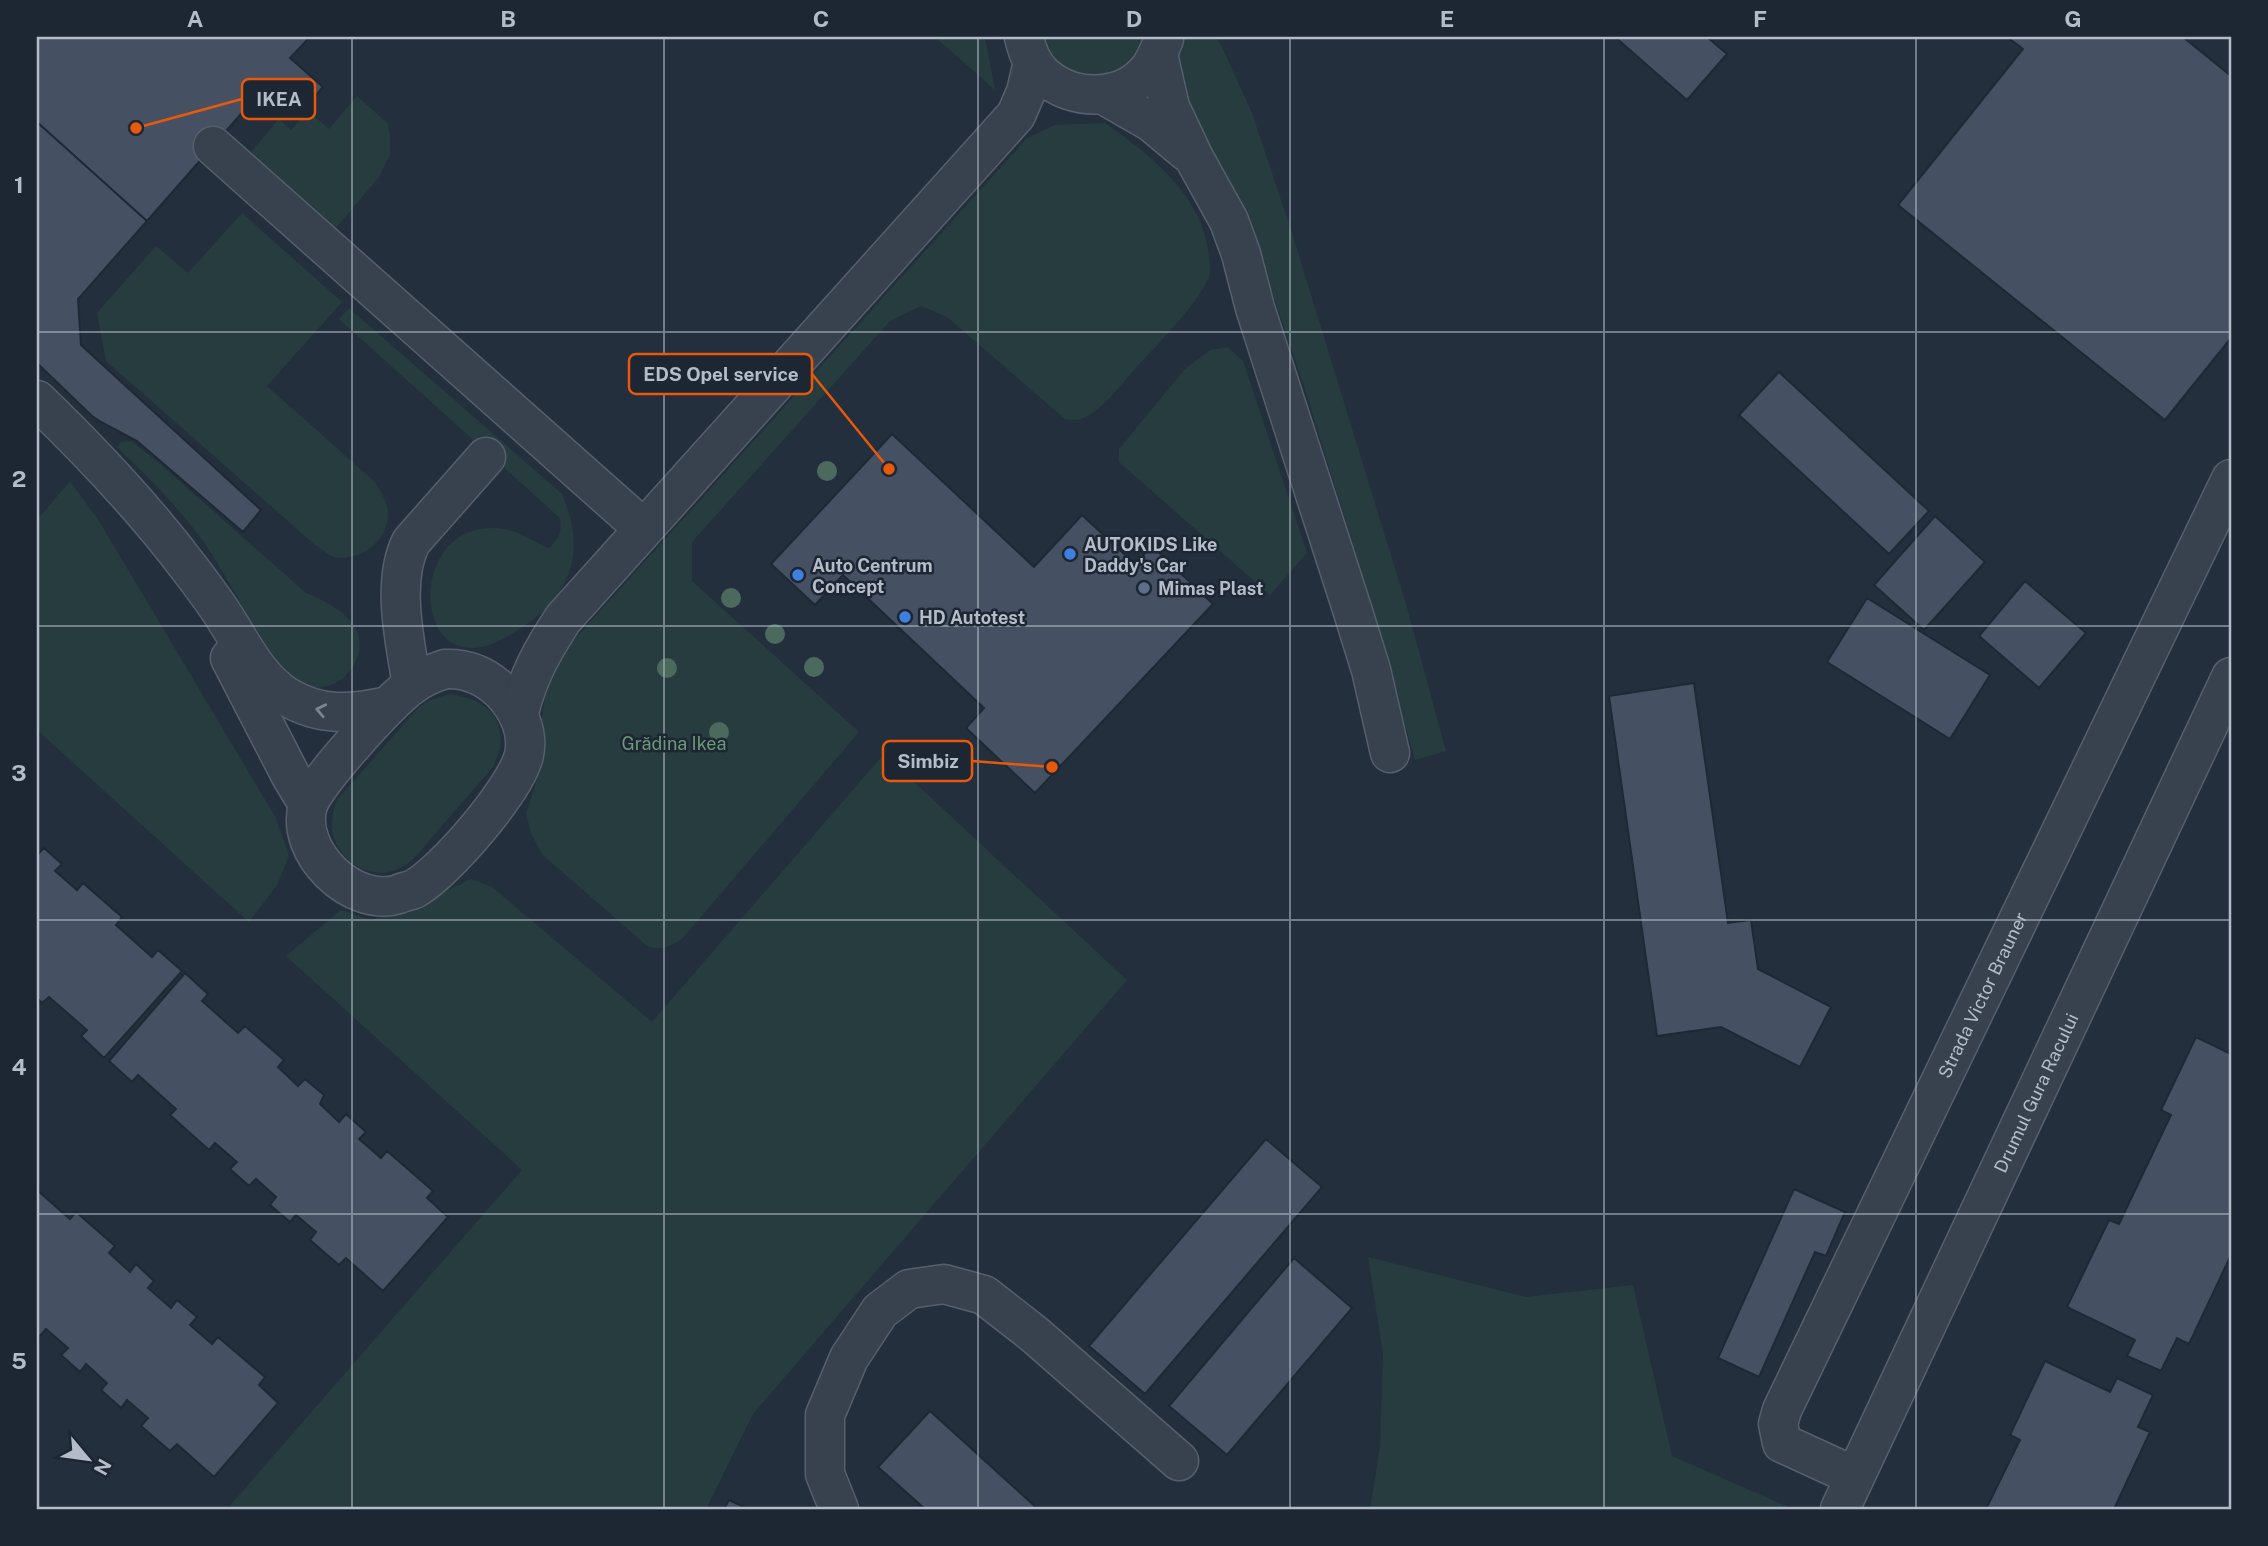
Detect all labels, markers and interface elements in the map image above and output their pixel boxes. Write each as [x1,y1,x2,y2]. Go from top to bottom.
text: A [187,5,204,32]
text: B [500,5,516,32]
text: C [813,5,829,32]
text: D [1126,5,1142,32]
text: E [1440,5,1454,32]
text: F [1753,5,1767,32]
text: G [2064,5,2082,32]
callout: IKEA [242,79,315,119]
text: IKEA [256,88,302,110]
text: 1 [14,171,24,198]
callout: EDS Opel service [629,354,812,394]
text: EDS Opel service [643,363,799,385]
text: 2 [12,465,26,492]
place label: AUTOKIDS Like Daddy's Car [1084,534,1217,576]
marker: AUTOKIDS Like Daddy's Car [1062,546,1078,562]
place label: Auto Centrum Concept [812,555,933,597]
marker: Auto Centrum Concept [790,567,806,583]
place label: Mimas Plast [1158,578,1264,599]
marker: Mimas Plast [1136,580,1152,596]
place label: HD Autotest [919,607,1025,628]
marker: HD Autotest [897,609,913,625]
one-way arrow [315,704,327,719]
park label: Grădina Ikea [622,733,726,754]
callout: Simbiz [883,741,972,781]
text: Simbiz [897,750,959,772]
text: 3 [11,759,27,786]
street label: Strada Victor Brauner [1933,909,2031,1081]
street label: Drumul Gura Racului [1989,1010,2082,1176]
text: 4 [11,1053,27,1080]
text: 5 [11,1347,27,1374]
north arrow [52,1424,122,1494]
text: N [90,1455,116,1479]

